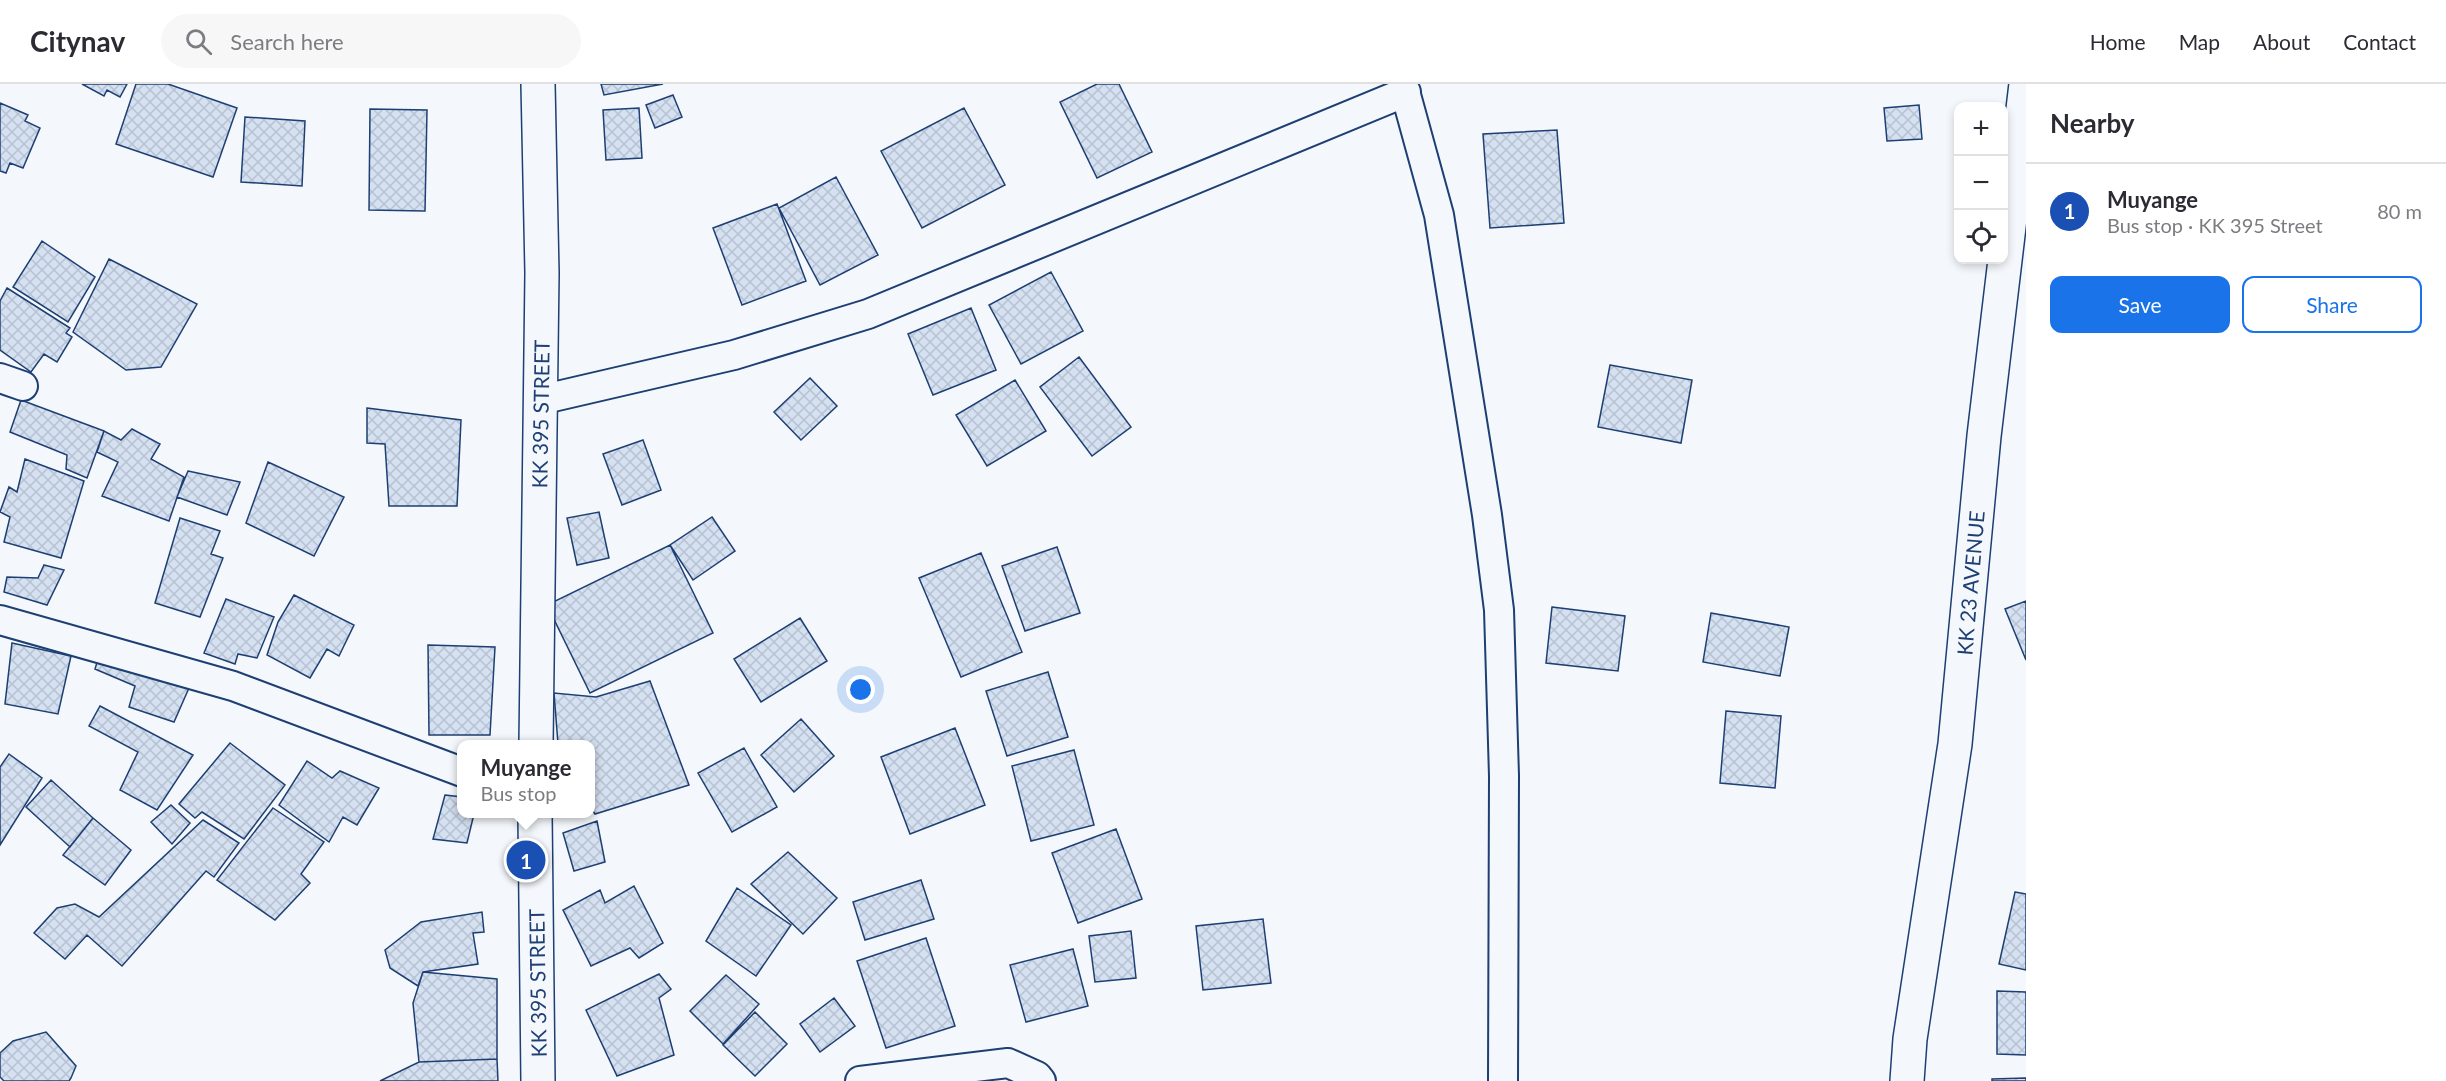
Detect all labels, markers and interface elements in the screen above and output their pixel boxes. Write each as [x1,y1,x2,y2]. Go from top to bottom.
search box [161,14,581,68]
text: Citynav [30,24,125,58]
icon: search [182,25,215,58]
text: Search here [230,28,344,55]
text: Home [2090,29,2146,54]
text: Map [2179,29,2220,54]
text: About [2253,29,2310,54]
text: Contact [2343,29,2416,54]
map controls [1954,102,2008,264]
button: + [1954,102,2008,156]
text: Nearby [2050,107,2135,139]
button: − [1954,156,2008,210]
text: Muyange [2107,186,2198,213]
text: 1 [2064,199,2075,223]
text: 80 m [2377,199,2422,223]
button: locate [1954,210,2008,264]
text: Bus stop · KK 395 Street [2107,213,2323,237]
button: Save [2050,276,2230,333]
button: Share [2242,276,2422,333]
street label: KK 395 STREET [526,339,554,489]
street label: KK 23 AVENUE [1951,510,1989,656]
your location [846,675,875,704]
popup [457,740,595,818]
text: Muyange [480,754,572,781]
text: Bus stop [480,781,556,805]
pin: 1 [506,838,546,882]
street label: KK 395 STREET [523,908,551,1058]

